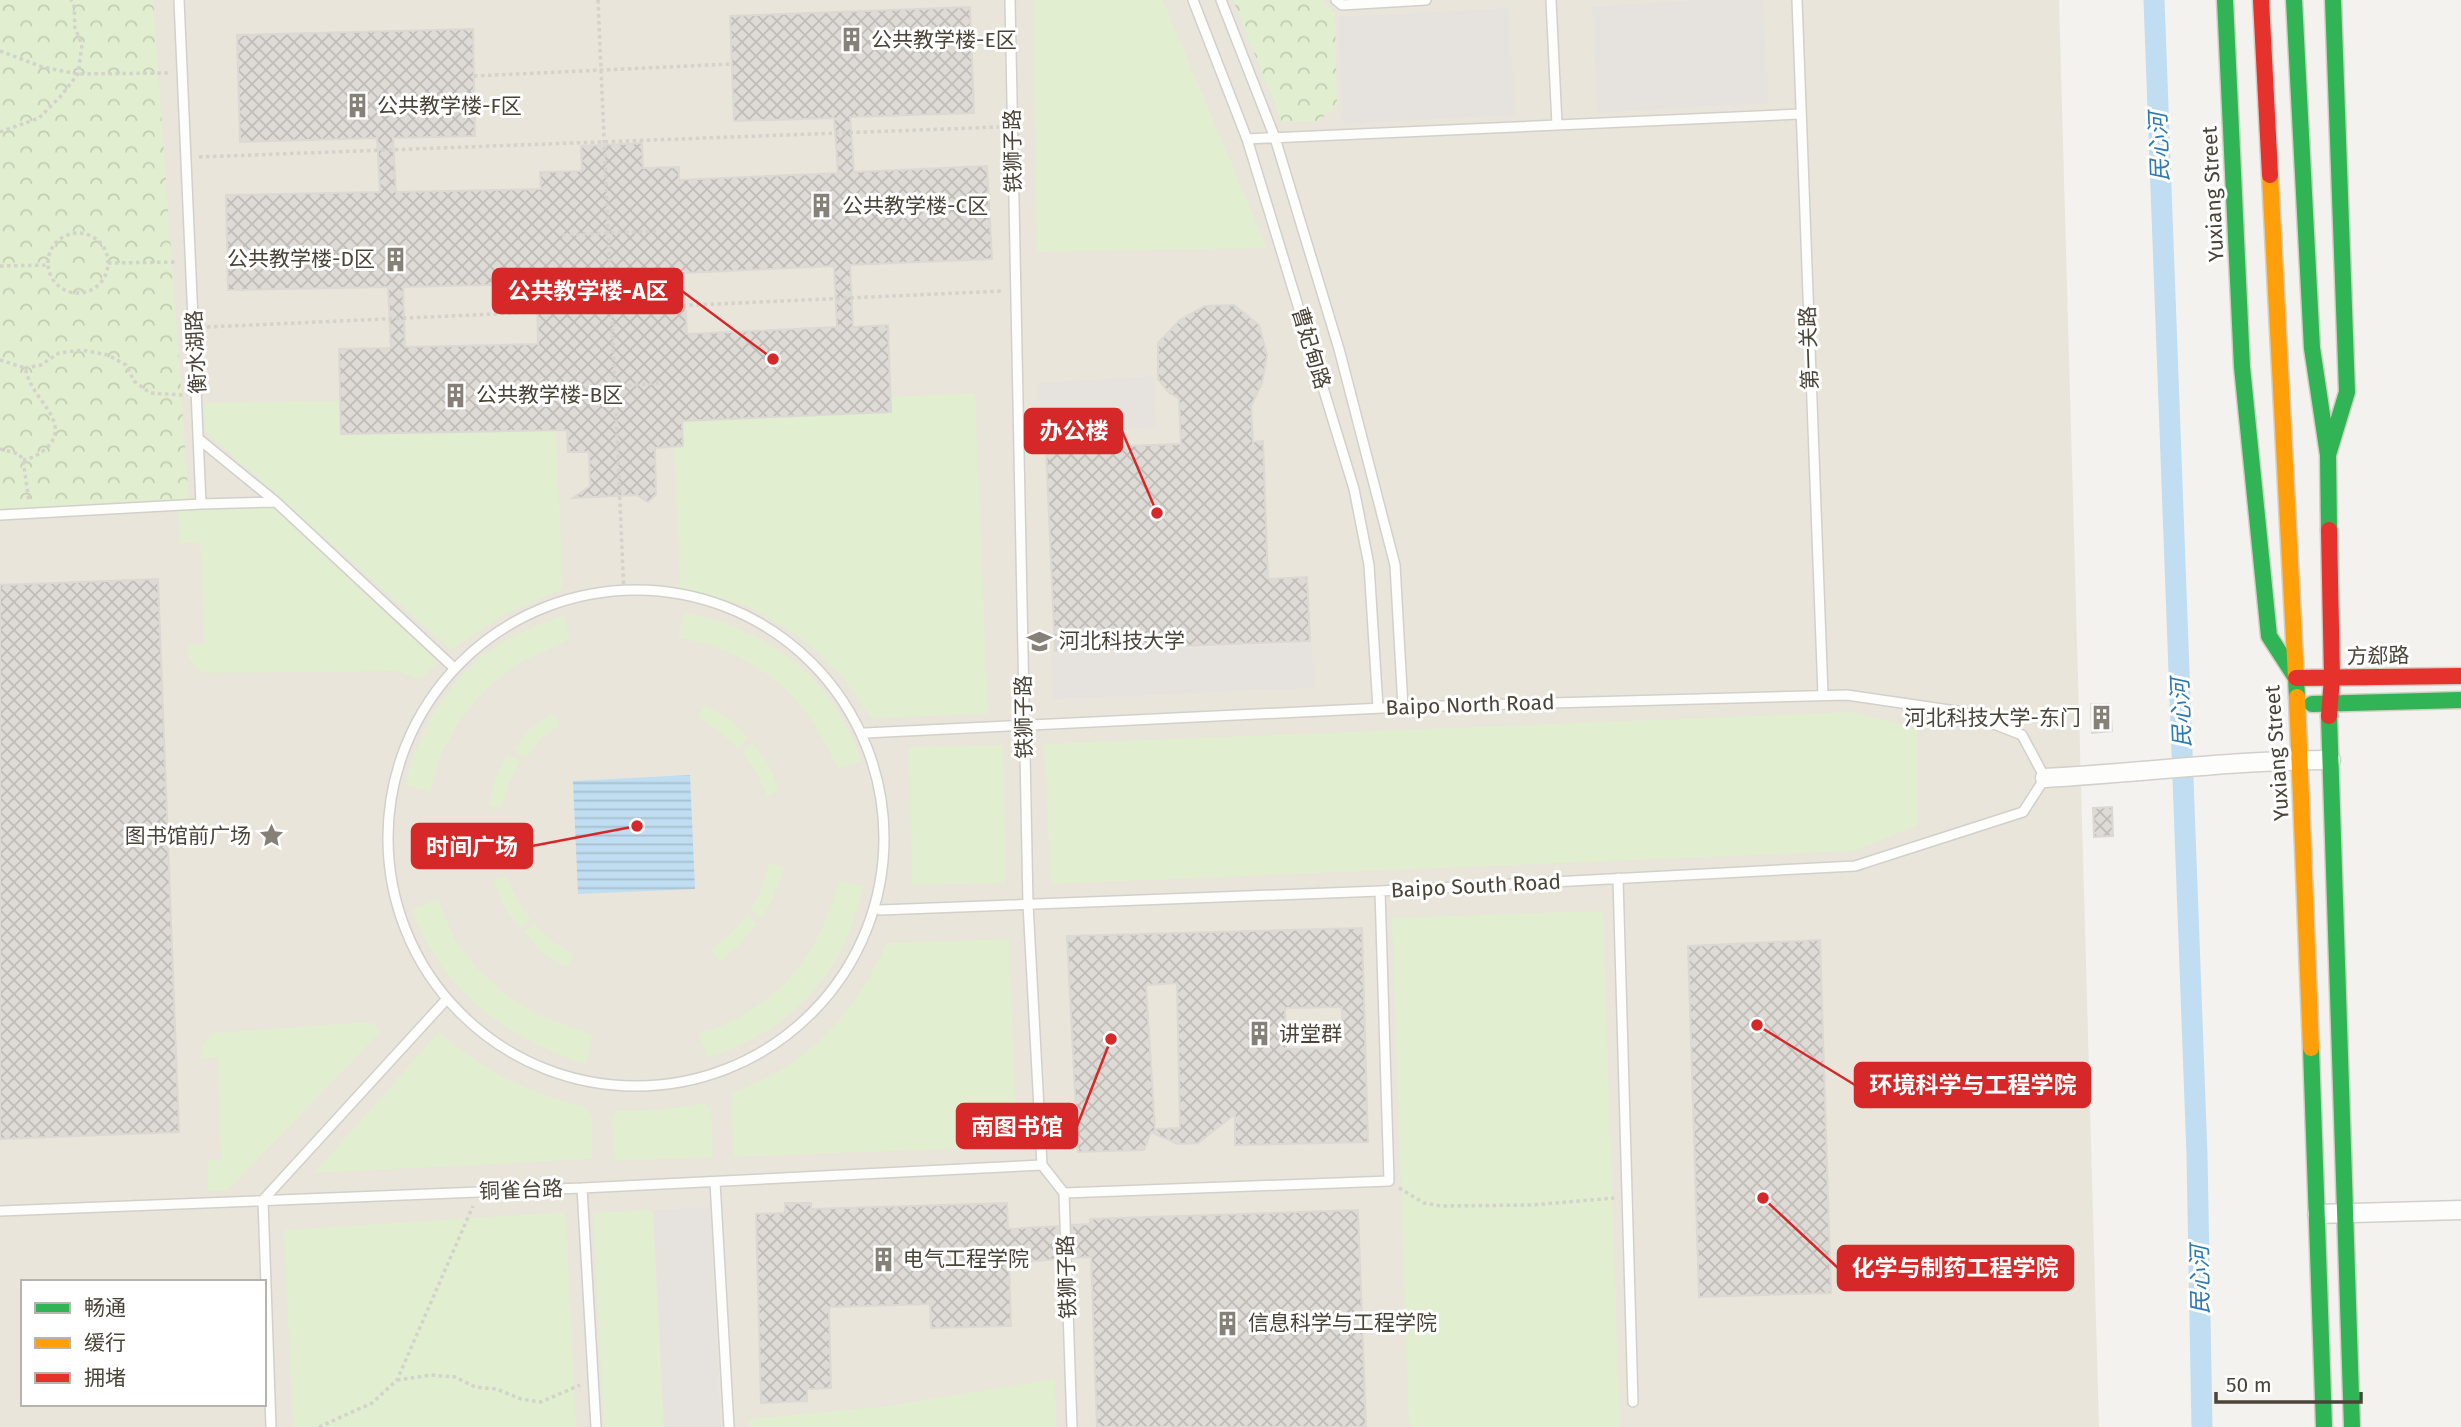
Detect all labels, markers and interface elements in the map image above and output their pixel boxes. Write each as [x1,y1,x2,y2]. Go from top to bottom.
building icon: 公共教学楼-E区 [837,26,865,54]
place label: 公共教学楼-E区 [871,27,1017,53]
building icon: 公共教学楼-F区 [343,92,371,120]
place label: 公共教学楼-F区 [377,93,522,119]
water label: 民心河 [2144,108,2174,182]
street label: 铁狮子路 [999,109,1027,193]
street label: Yuxiang Street [2196,125,2230,263]
building icon: 公共教学楼-C区 [808,192,836,220]
place label: 公共教学楼-C区 [842,193,988,219]
building icon: 公共教学楼-D区 [381,245,409,273]
place label: 公共教学楼-D区 [227,246,375,272]
callout: 公共教学楼-A区 [493,269,682,313]
text: 公共教学楼-A区 [508,277,668,305]
street label: 曹妃甸路 [1286,304,1336,392]
street label: 第一关路 [1795,306,1823,390]
street label: 衡水湖路 [181,309,211,395]
building icon: 公共教学楼-B区 [442,381,470,409]
place label: 公共教学楼-B区 [476,382,623,408]
callout: 办公楼 [1025,409,1122,453]
text: 办公楼 [1040,417,1109,445]
school or university icon: 河北科技大学 [1025,627,1053,655]
place label: 河北科技大学 [1059,628,1185,654]
street label: 方郄路 [2346,642,2410,670]
water label: 民心河 [2166,674,2196,748]
street label: 铁狮子路 [1010,675,1038,759]
street label: Yuxiang Street [2259,684,2295,822]
street label: Baipo North Road [1385,689,1555,721]
building icon: 河北科技大学-东门 [2087,704,2115,732]
place label: 河北科技大学-东门 [1905,705,2081,731]
place icon: 图书馆前广场 [257,822,285,850]
place label: 图书馆前广场 [125,823,251,849]
callout: 时间广场 [412,824,532,868]
text: 时间广场 [426,833,518,861]
street label: Baipo South Road [1390,869,1562,903]
building icon: 讲堂群 [1245,1020,1273,1048]
place label: 讲堂群 [1279,1021,1342,1047]
callout: 环境科学与工程学院 [1855,1063,2090,1107]
text: 环境科学与工程学院 [1870,1071,2077,1099]
callout: 南图书馆 [957,1104,1077,1148]
text: 南图书馆 [971,1113,1063,1141]
street label: 铜雀台路 [479,1176,563,1204]
street label: 铁狮子路 [1053,1235,1081,1319]
water label: 民心河 [2185,1241,2215,1315]
building icon: 电气工程学院 [869,1245,897,1273]
place label: 电气工程学院 [903,1246,1029,1272]
callout: 化学与制药工程学院 [1838,1246,2073,1290]
text: 化学与制药工程学院 [1852,1254,2059,1282]
legend [21,1280,266,1406]
text: 畅通 [84,1295,126,1321]
building icon: 信息科学与工程学院 [1214,1309,1242,1337]
place label: 信息科学与工程学院 [1248,1310,1437,1336]
text: 缓行 [84,1330,126,1356]
scale bar [2216,1360,2361,1404]
text: 拥堵 [84,1365,126,1391]
text: 50 m [2226,1372,2272,1398]

